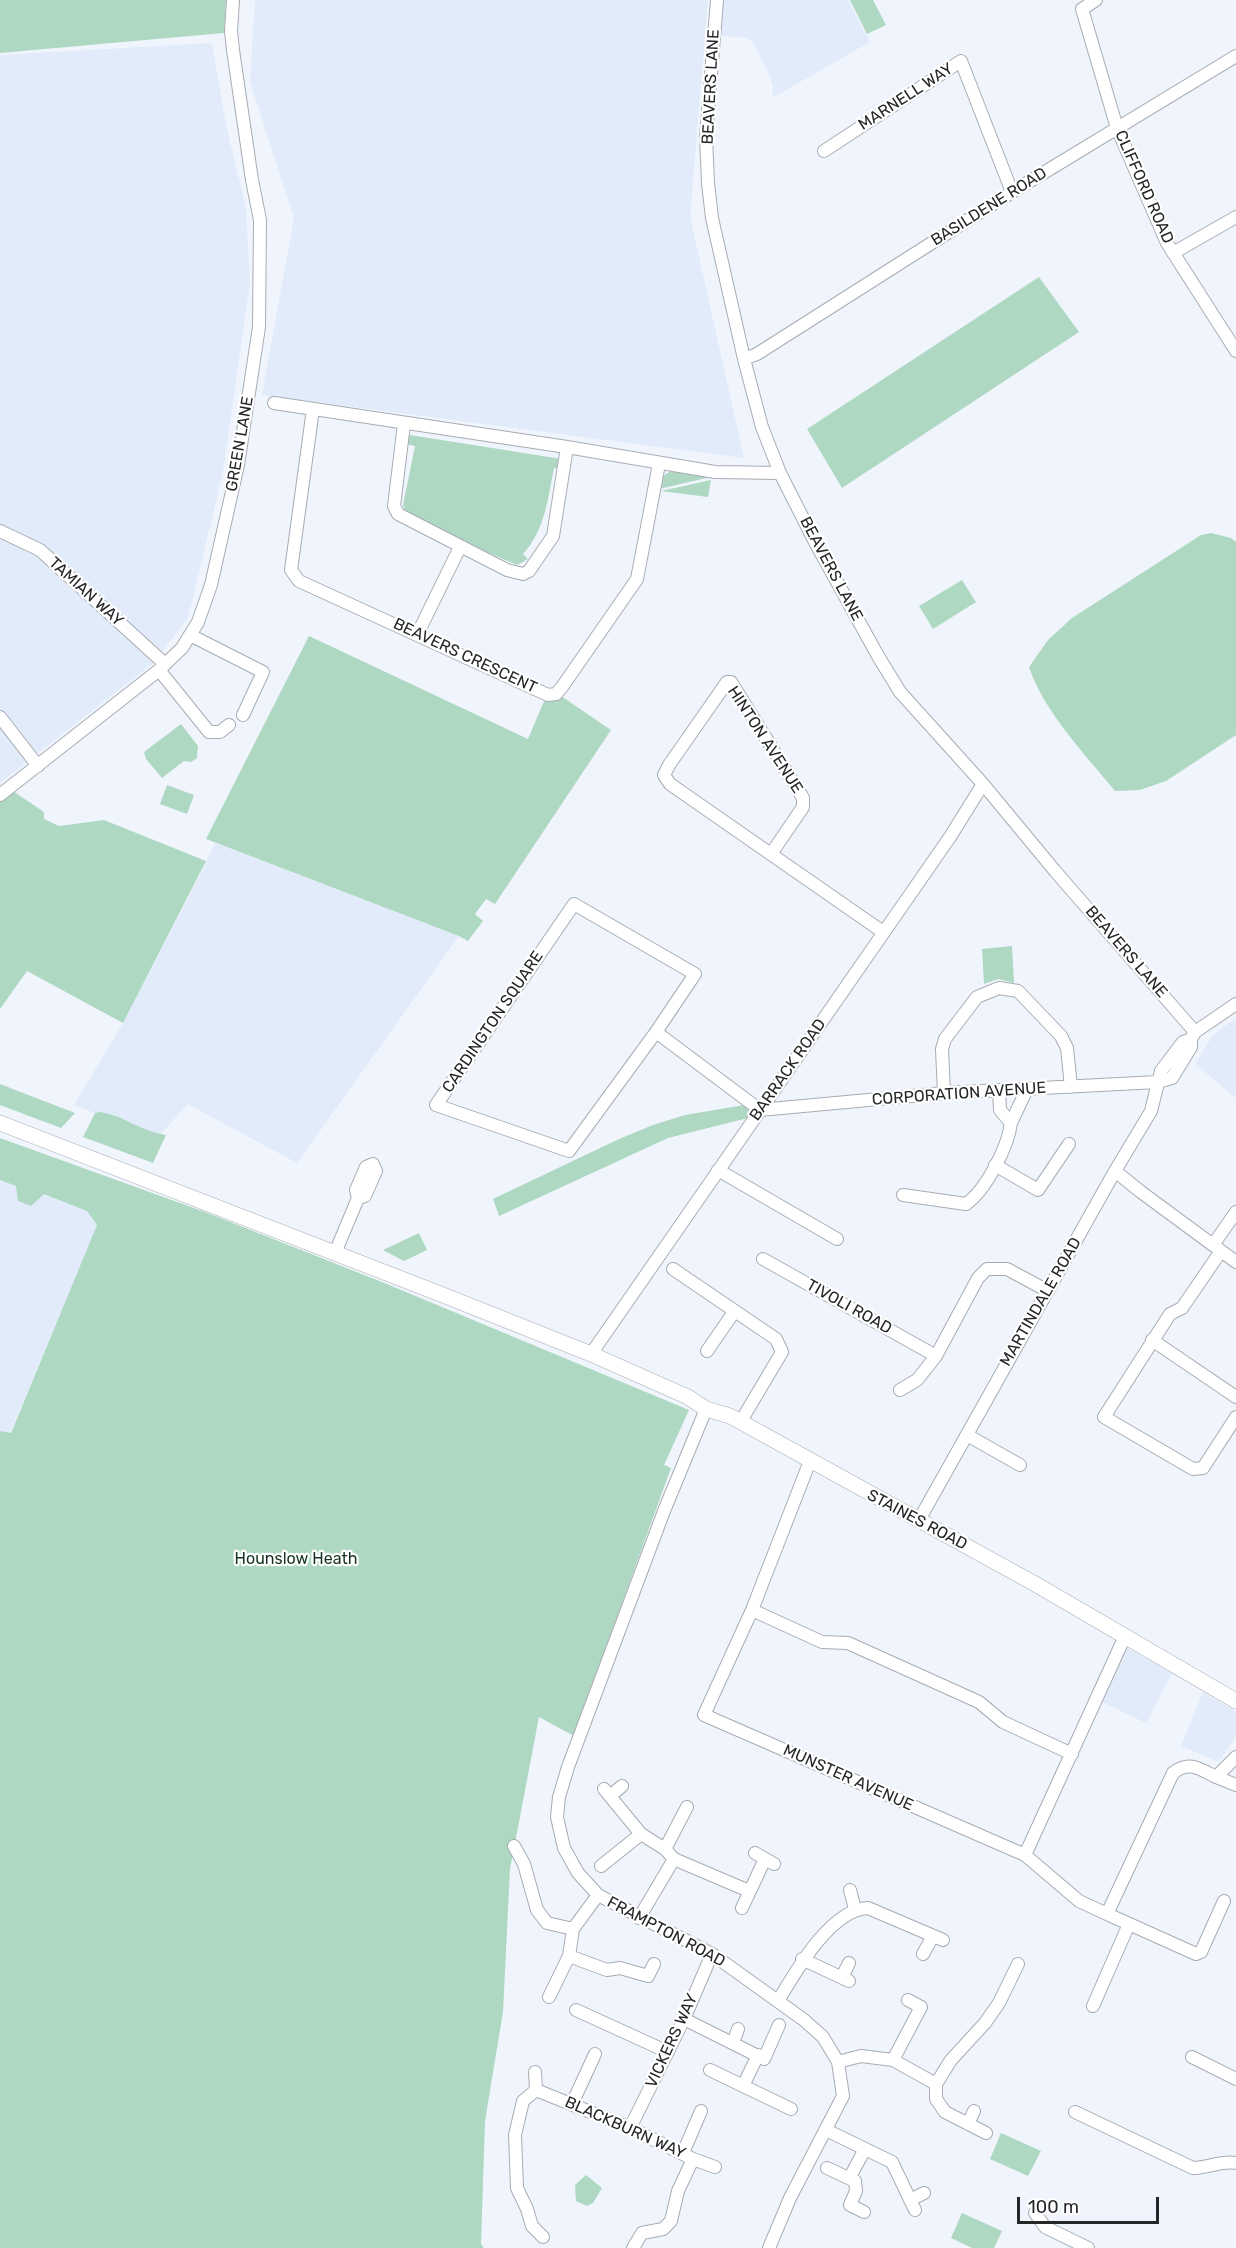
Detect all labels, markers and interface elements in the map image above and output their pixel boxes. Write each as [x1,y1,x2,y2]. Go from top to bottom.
street label: BEAVERS LANE [698,29,724,145]
street label: MARNELL WAY [855,59,957,135]
street label: CLIFFORD ROAD [1110,127,1178,247]
street label: BASILDENE ROAD [928,164,1050,250]
street label: GREEN LANE [222,395,258,493]
street label: BEAVERS LANE [795,514,867,624]
street label: TAMIAN WAY [45,553,127,631]
street label: BEAVERS CRESCENT [390,614,540,698]
street label: HINTON AVENUE [723,683,807,797]
street label: BEAVERS LANE [1081,902,1171,1002]
street label: CARDINGTON SQUARE [438,948,548,1096]
street label: BARRACK ROAD [746,1015,830,1125]
street label: CORPORATION AVENUE [871,1078,1047,1110]
street label: MARTINDALE ROAD [996,1234,1086,1370]
street label: TIVOLI ROAD [803,1276,895,1338]
street label: STAINES ROAD [864,1486,970,1554]
park label: Hounslow Heath [235,1549,357,1569]
street label: MUNSTER AVENUE [780,1741,916,1815]
street label: FRAMPTON ROAD [604,1893,728,1971]
street label: VICKERS WAY [642,1991,702,2091]
street label: BLACKBURN WAY [562,2093,688,2163]
scale bar [1020,2185,1162,2223]
text: 100 m [1028,2196,1079,2218]

